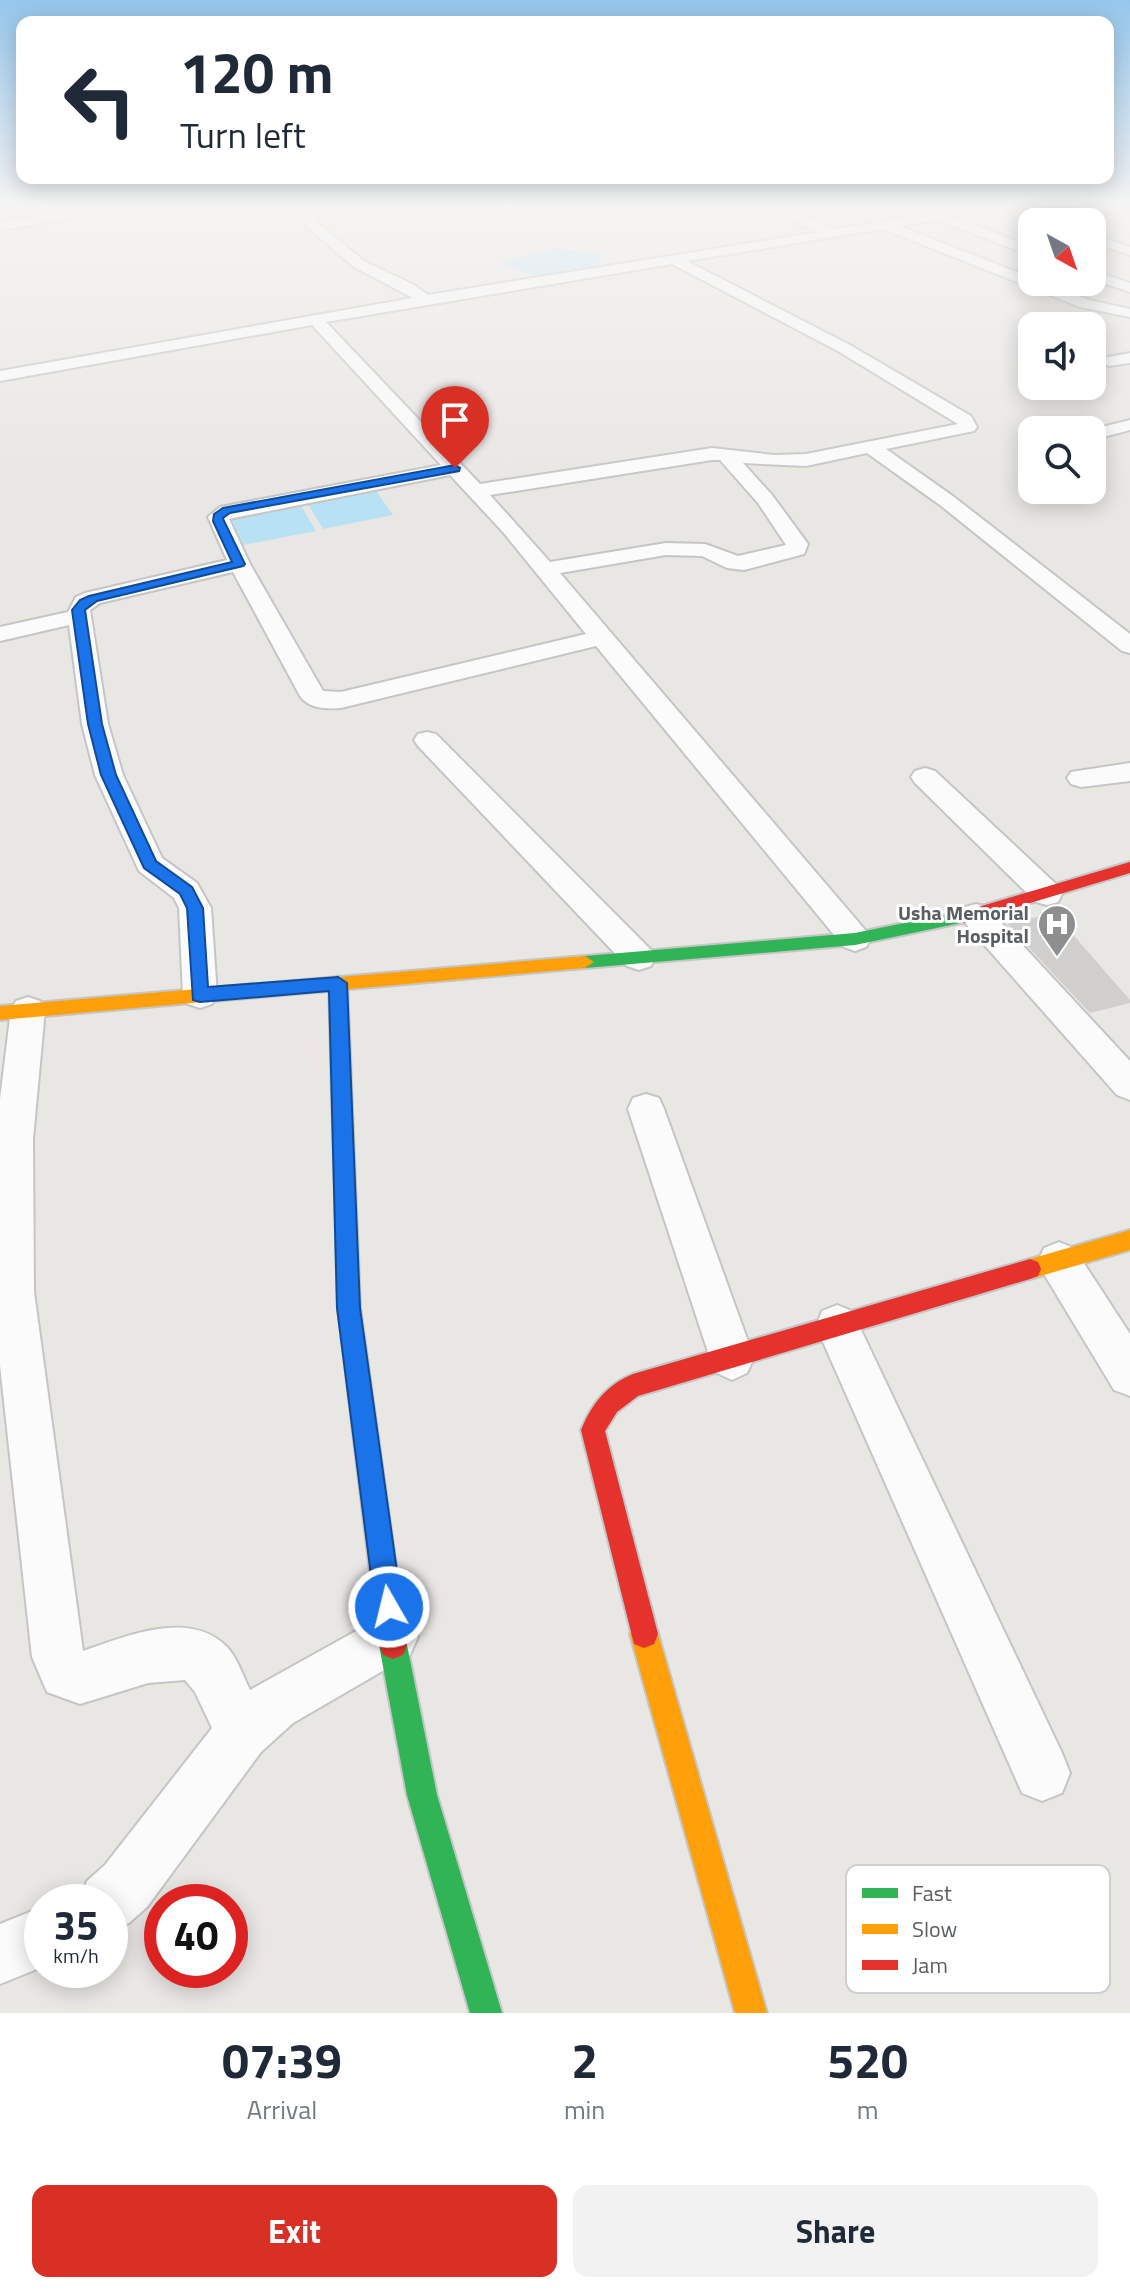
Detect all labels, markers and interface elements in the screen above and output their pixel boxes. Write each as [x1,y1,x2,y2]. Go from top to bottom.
text: 120 m [180,30,333,115]
icon: left [48,48,152,152]
text: Turn left [180,107,306,162]
north arrow [1018,208,1106,296]
map controls [1018,208,1106,504]
button: sound [1018,312,1106,400]
pin [421,386,489,468]
icon: arrive [433,398,477,442]
button: search [1018,416,1106,504]
place label: Usha Memorial Hospital [898,897,1029,951]
hospital icon: Usha Memorial Hospital [1036,903,1078,958]
position arrow [347,1565,431,1649]
legend [846,1865,1110,1993]
text: Fast [912,1876,952,1910]
speed limit sign: 40 [144,1884,248,1988]
text: 35 [54,1895,98,1956]
text: Slow [912,1912,958,1946]
text: km/h [53,1940,99,1971]
text: Jam [912,1948,948,1982]
text: 07:39 [222,2024,342,2097]
text: 2 [571,2024,598,2097]
text: 520 [827,2024,908,2097]
text: Arrival [247,2090,317,2129]
text: min [564,2090,605,2129]
text: m [857,2090,879,2129]
button: Exit [32,2185,557,2277]
button: Share [573,2185,1098,2277]

